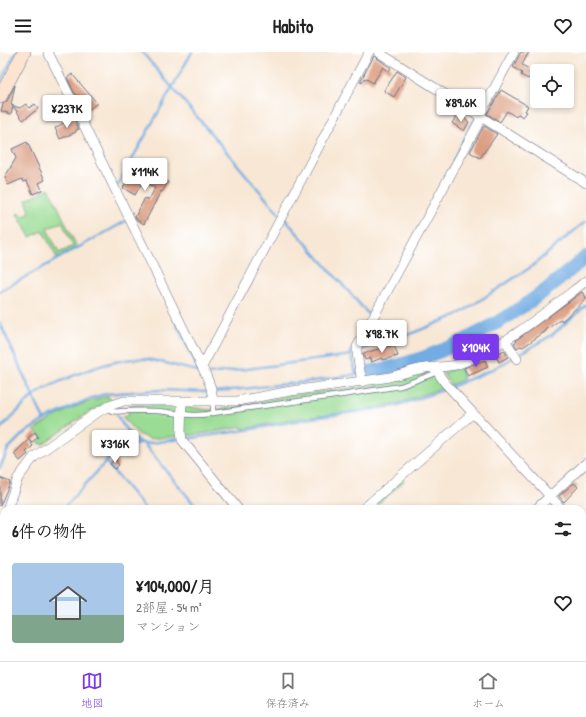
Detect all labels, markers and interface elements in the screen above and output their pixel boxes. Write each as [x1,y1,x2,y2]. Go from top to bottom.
text: Habito [273,14,313,39]
icon: menu [12,15,34,37]
icon: heart [552,15,574,37]
map controls [530,64,574,108]
button: locate [530,64,574,108]
pin: ¥89.6K [428,89,494,123]
text: ¥89.6K [445,93,477,111]
pin: ¥237K [39,95,95,129]
text: ¥237K [51,99,83,117]
pin: ¥114K [117,158,173,192]
text: ¥114K [131,162,159,180]
pin: ¥98.7K [349,320,415,354]
text: ¥98.7K [366,324,398,342]
pin: ¥104K [448,334,504,368]
text: ¥104K [462,338,490,356]
pin: ¥316K [87,430,143,464]
text: ¥316K [101,434,129,452]
icon: filters [552,518,574,540]
text: 6件の物件 [12,519,87,542]
text: ¥104,000/月 [136,574,215,597]
icon: home [44,579,92,627]
icon: heart [552,592,574,614]
text: 2部屋 · 54 m² [136,598,202,616]
text: マンション [136,617,200,635]
tab: 地図 [81,670,103,710]
tab: 保存済み [266,670,310,710]
tab: ホーム [472,670,505,710]

